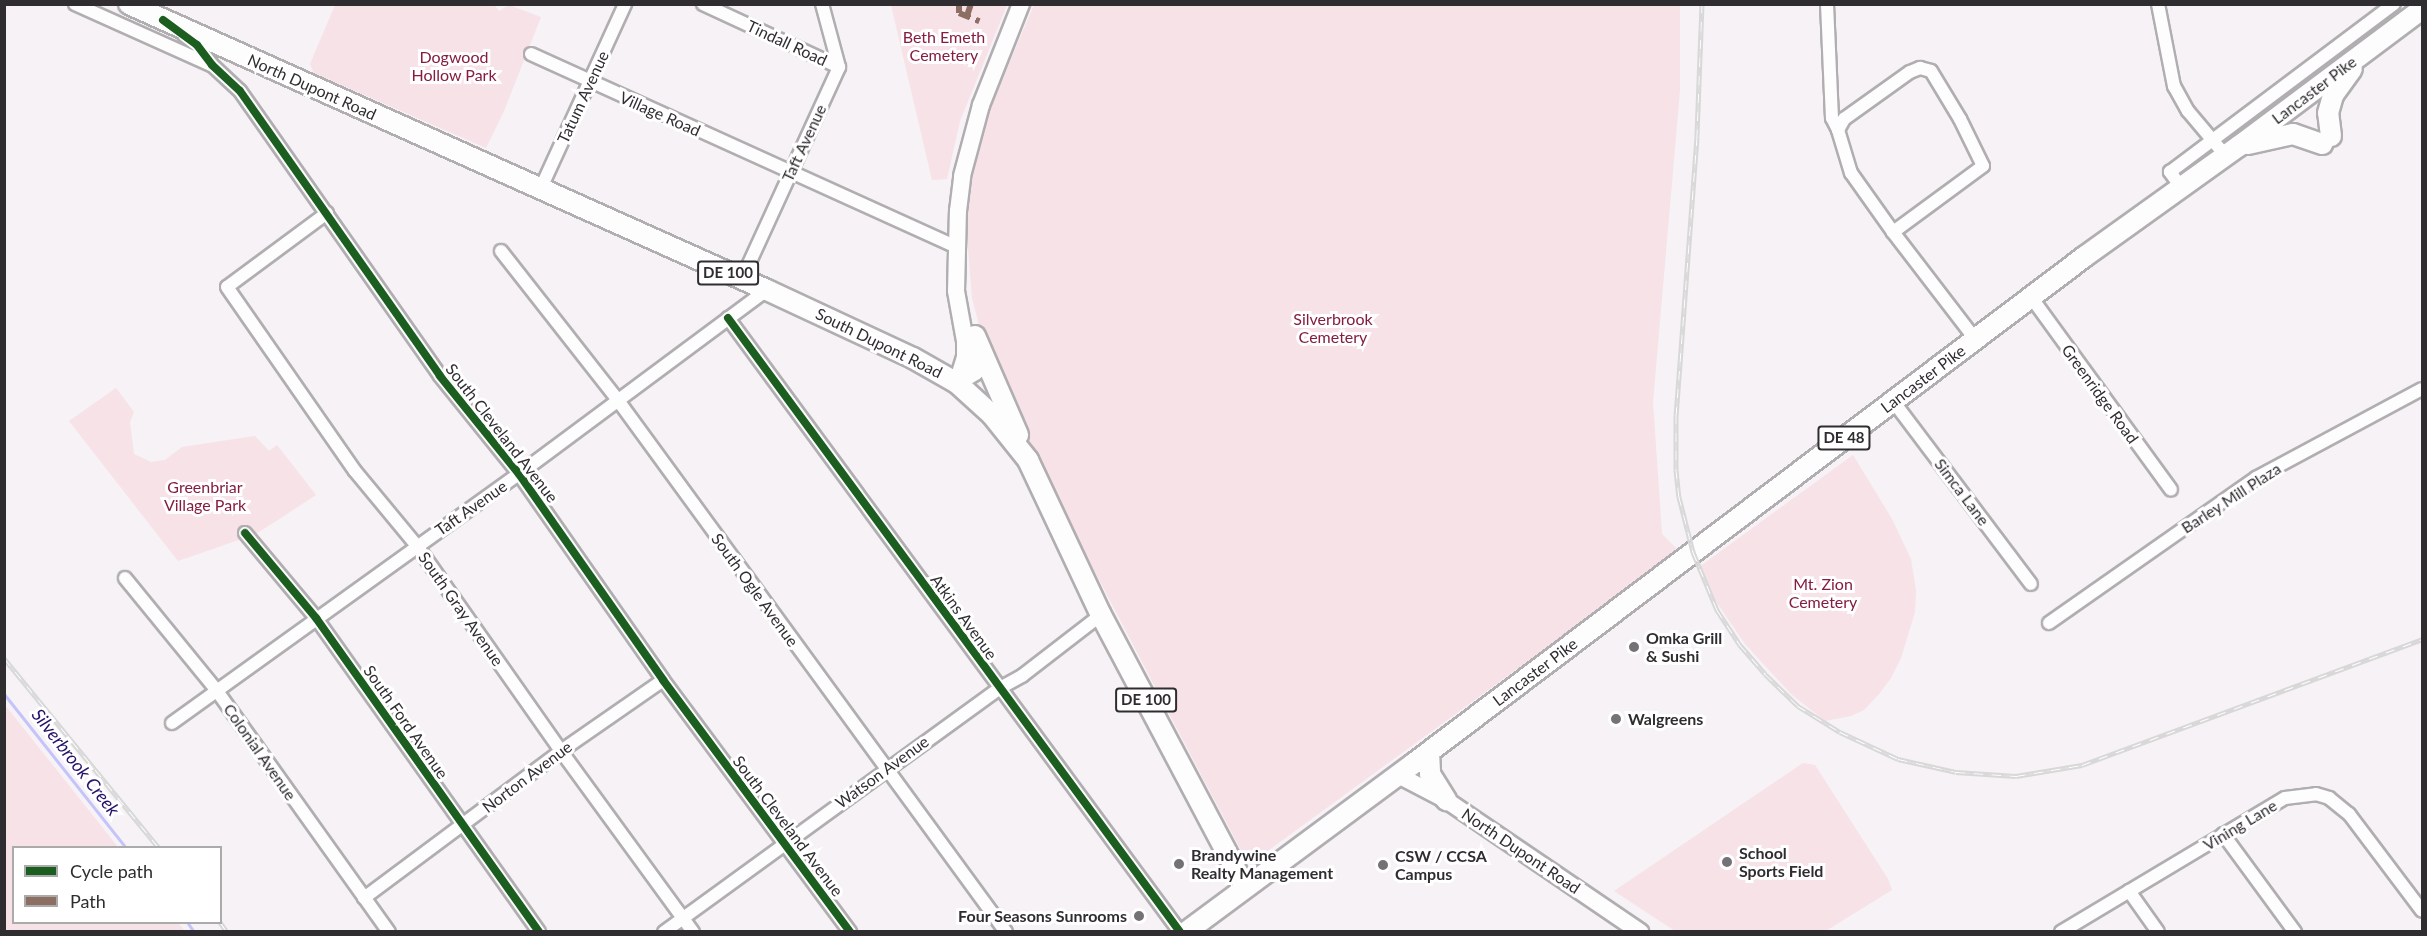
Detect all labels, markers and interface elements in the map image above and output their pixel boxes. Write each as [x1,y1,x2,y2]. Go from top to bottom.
street label: Tindall Road [744,16,830,70]
park label: Beth Emeth Cemetery [903,27,985,65]
park label: Dogwood Hollow Park [411,47,497,85]
street label: Tatum Avenue [553,47,613,147]
street label: North Dupont Road [245,50,379,124]
street label: Lancaster Pike [2268,52,2360,128]
street label: Village Road [617,88,703,140]
street label: Taft Avenue [778,101,830,185]
road number: DE 100 [696,261,760,285]
street label: South Dupont Road [813,304,945,382]
park label: Silverbrook Cemetery [1293,309,1373,347]
street label: Lancaster Pike [1877,341,1969,417]
street label: Greenridge Road [2058,341,2142,447]
street label: South Cleveland Avenue [442,360,562,506]
road number: DE 48 [1817,426,1871,450]
street label: Simca Lane [1931,455,1993,529]
street label: Barley Mill Plaza [2178,459,2284,537]
street label: Taft Avenue [431,476,511,540]
park label: Greenbriar Village Park [164,477,246,515]
street label: South Ogle Avenue [707,529,803,651]
street label: South Gray Avenue [414,548,508,670]
street label: Atkins Avenue [927,571,1001,663]
park label: Mt. Zion Cemetery [1789,574,1857,612]
place label: Omka Grill & Sushi [1646,628,1722,666]
street label: Lancaster Pike [1489,634,1581,710]
marker: Omka Grill & Sushi [1627,640,1641,654]
street label: South Ford Avenue [360,661,452,783]
road number: DE 100 [1114,688,1178,712]
street label: Colonial Avenue [219,700,301,804]
water label: Silverbrook Creek [28,704,124,820]
place label: Walgreens [1628,709,1703,729]
marker: Walgreens [1609,712,1623,726]
street label: Watson Avenue [831,732,933,812]
street label: Norton Avenue [478,737,576,817]
street label: South Cleveland Avenue [729,752,847,900]
street label: Vining Lane [2200,796,2280,854]
street label: North Dupont Road [1458,804,1584,898]
place label: School Sports Field [1739,843,1823,881]
place label: Brandywine Realty Management [1191,845,1334,883]
legend [12,846,222,924]
place label: CSW / CCSA Campus [1395,846,1487,884]
marker: School Sports Field [1720,855,1734,869]
marker: Brandywine Realty Management [1172,857,1186,871]
marker: CSW / CCSA Campus [1376,858,1390,872]
text: Cycle path [70,860,153,882]
text: Path [70,890,106,912]
place label: Four Seasons Sunrooms [958,906,1127,926]
marker: Four Seasons Sunrooms [1132,909,1146,923]

